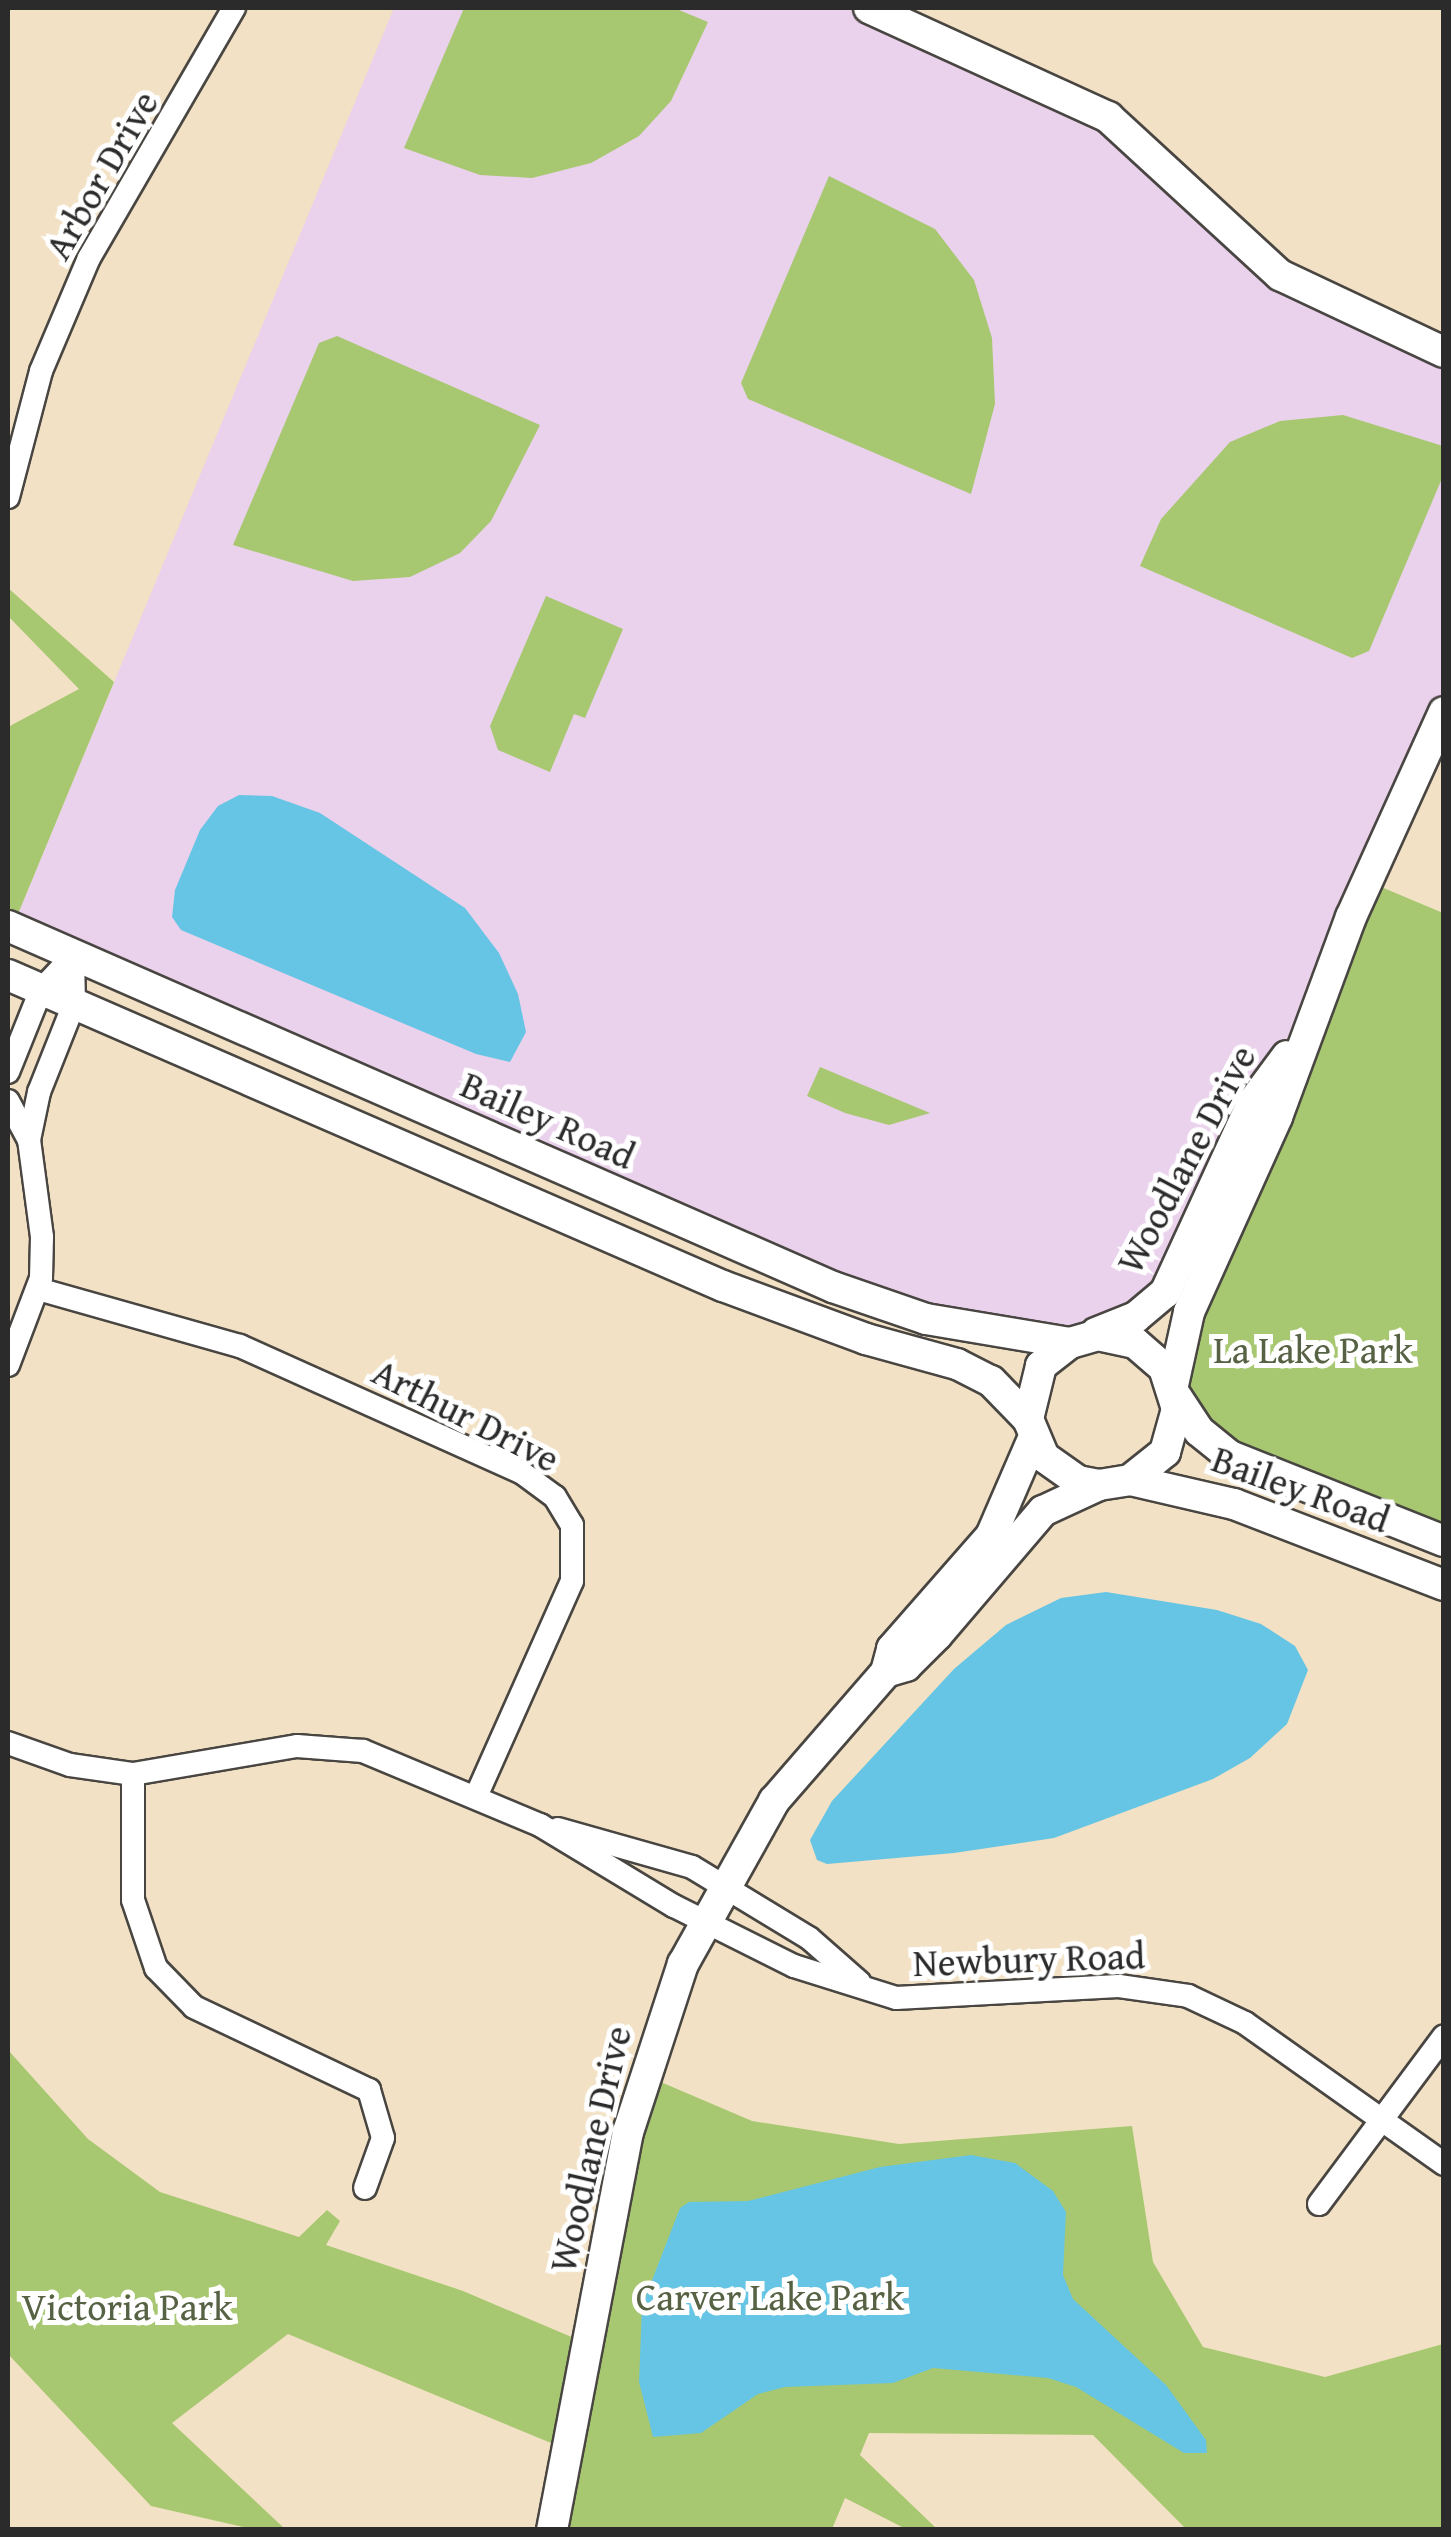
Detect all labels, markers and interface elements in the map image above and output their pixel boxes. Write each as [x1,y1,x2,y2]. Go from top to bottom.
street label: Arbor Drive [34,83,168,267]
street label: Woodlane Drive [1107,1037,1265,1281]
street label: Bailey Road [454,1061,642,1179]
park label: La Lake Park [1213,1327,1413,1373]
street label: Arthur Drive [365,1349,567,1481]
street label: Bailey Road [1206,1436,1396,1542]
street label: Newbury Road [912,1932,1146,1986]
street label: Woodlane Drive [540,2021,640,2277]
park label: Carver Lake Park [636,2274,904,2320]
park label: Victoria Park [21,2284,233,2330]

